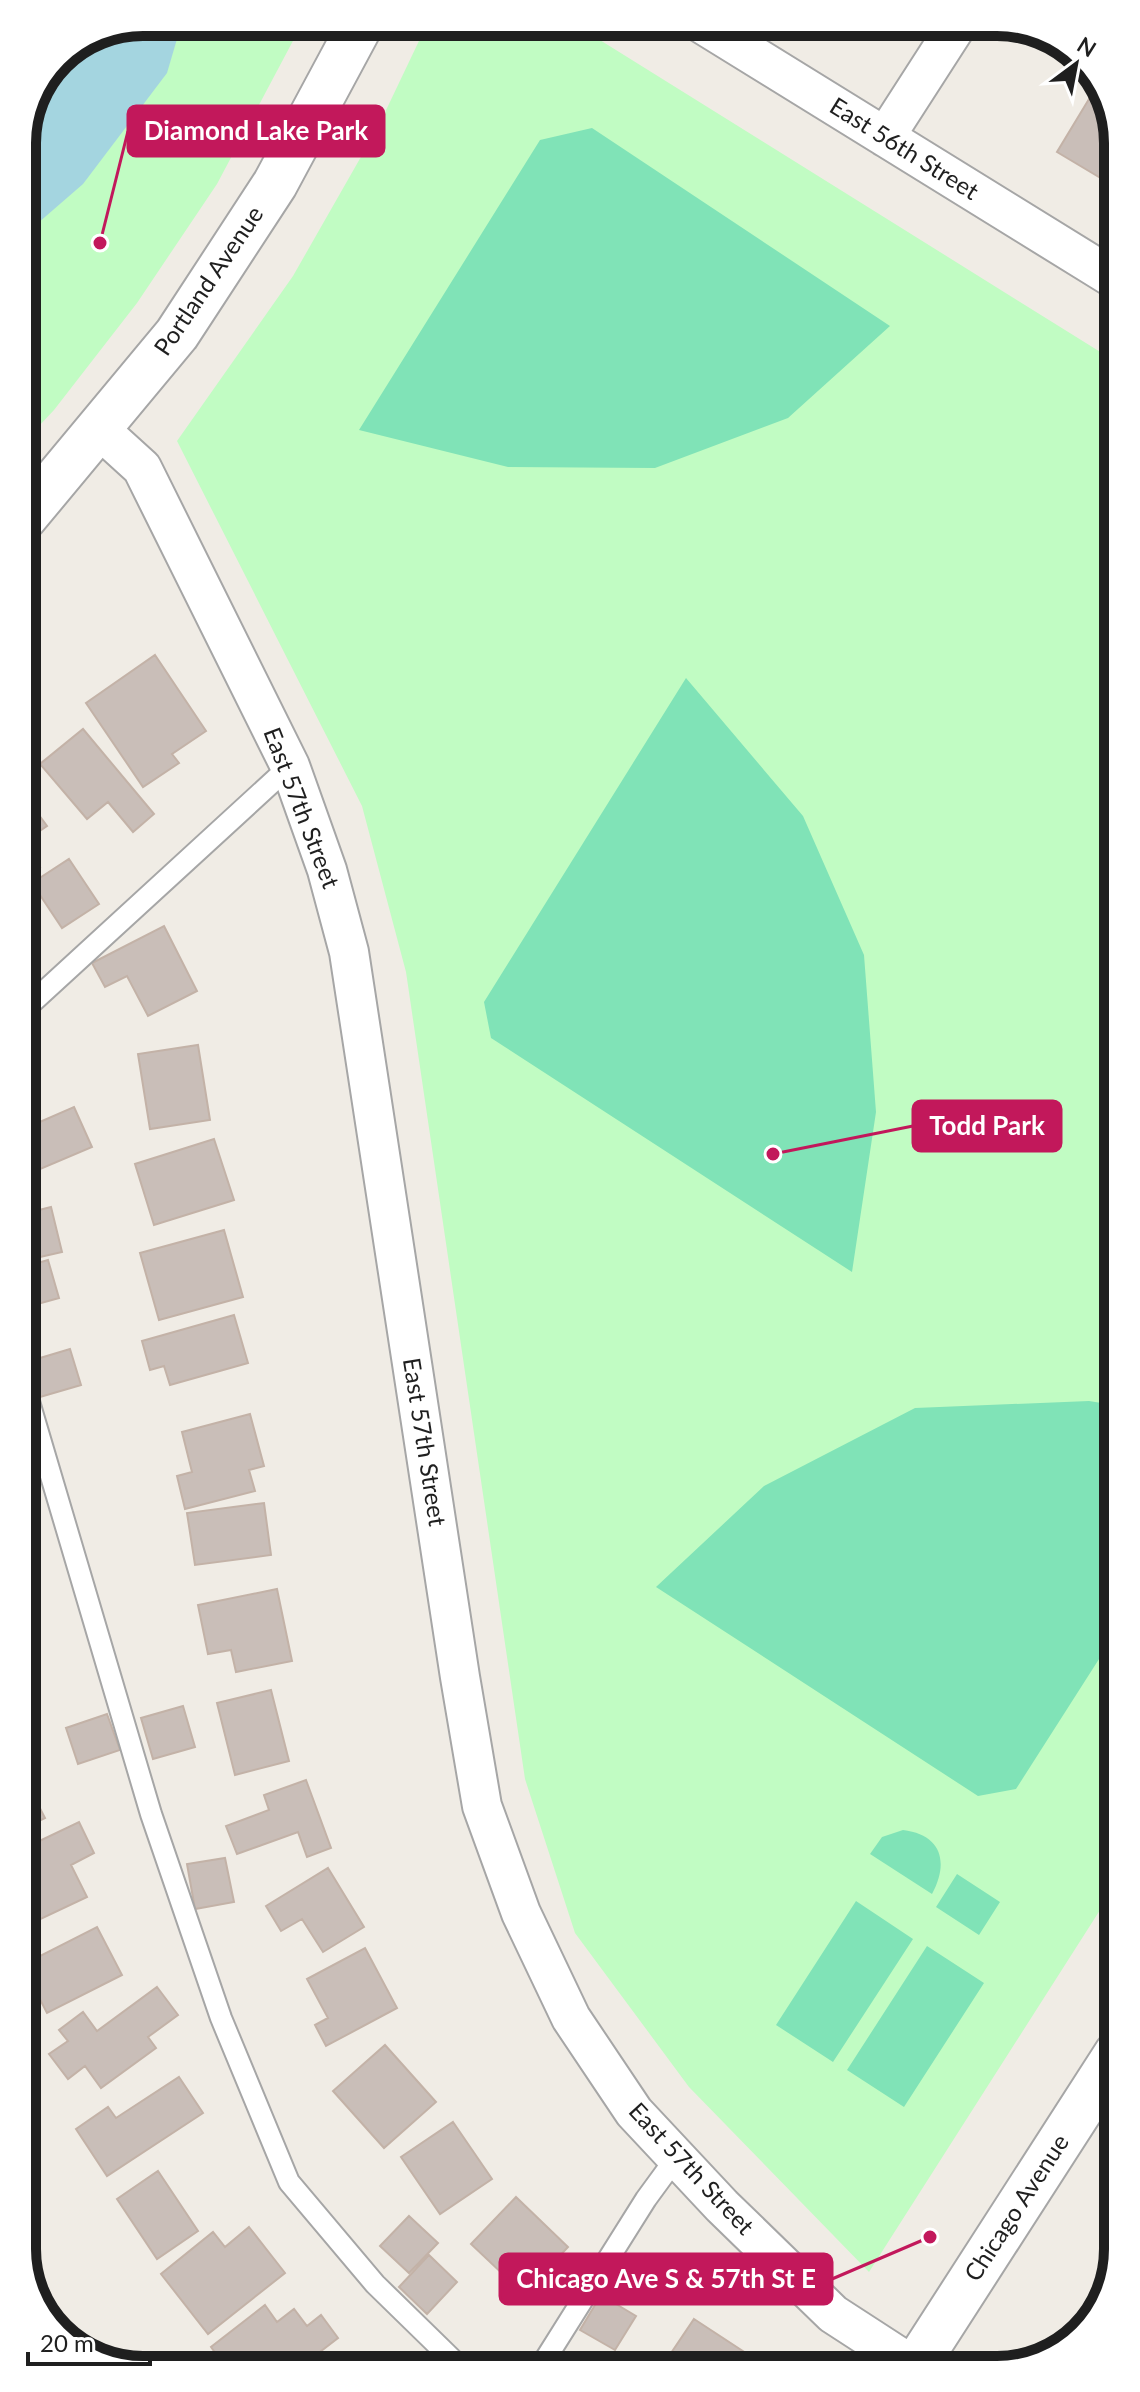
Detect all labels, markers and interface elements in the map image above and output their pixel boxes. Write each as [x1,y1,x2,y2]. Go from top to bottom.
north arrow [1036,24,1116,104]
text: N [1073,31,1101,63]
street label: East 56th Street [825,90,985,205]
callout: Diamond Lake Park [128,106,384,156]
text: Diamond Lake Park [144,114,368,146]
street label: Portland Avenue [147,200,268,360]
street label: East 57th Street [258,723,347,892]
callout: Todd Park [913,1101,1061,1151]
text: Todd Park [929,1109,1045,1141]
street label: East 57th Street [398,1356,453,1528]
street label: East 57th Street [624,2096,761,2240]
street label: Chicago Avenue [957,2128,1074,2286]
callout: Chicago Ave S & 57th St E [500,2254,832,2304]
text: Chicago Ave S & 57th St E [516,2262,816,2294]
scale bar [28,2316,150,2366]
text: 20 m [40,2328,94,2357]

